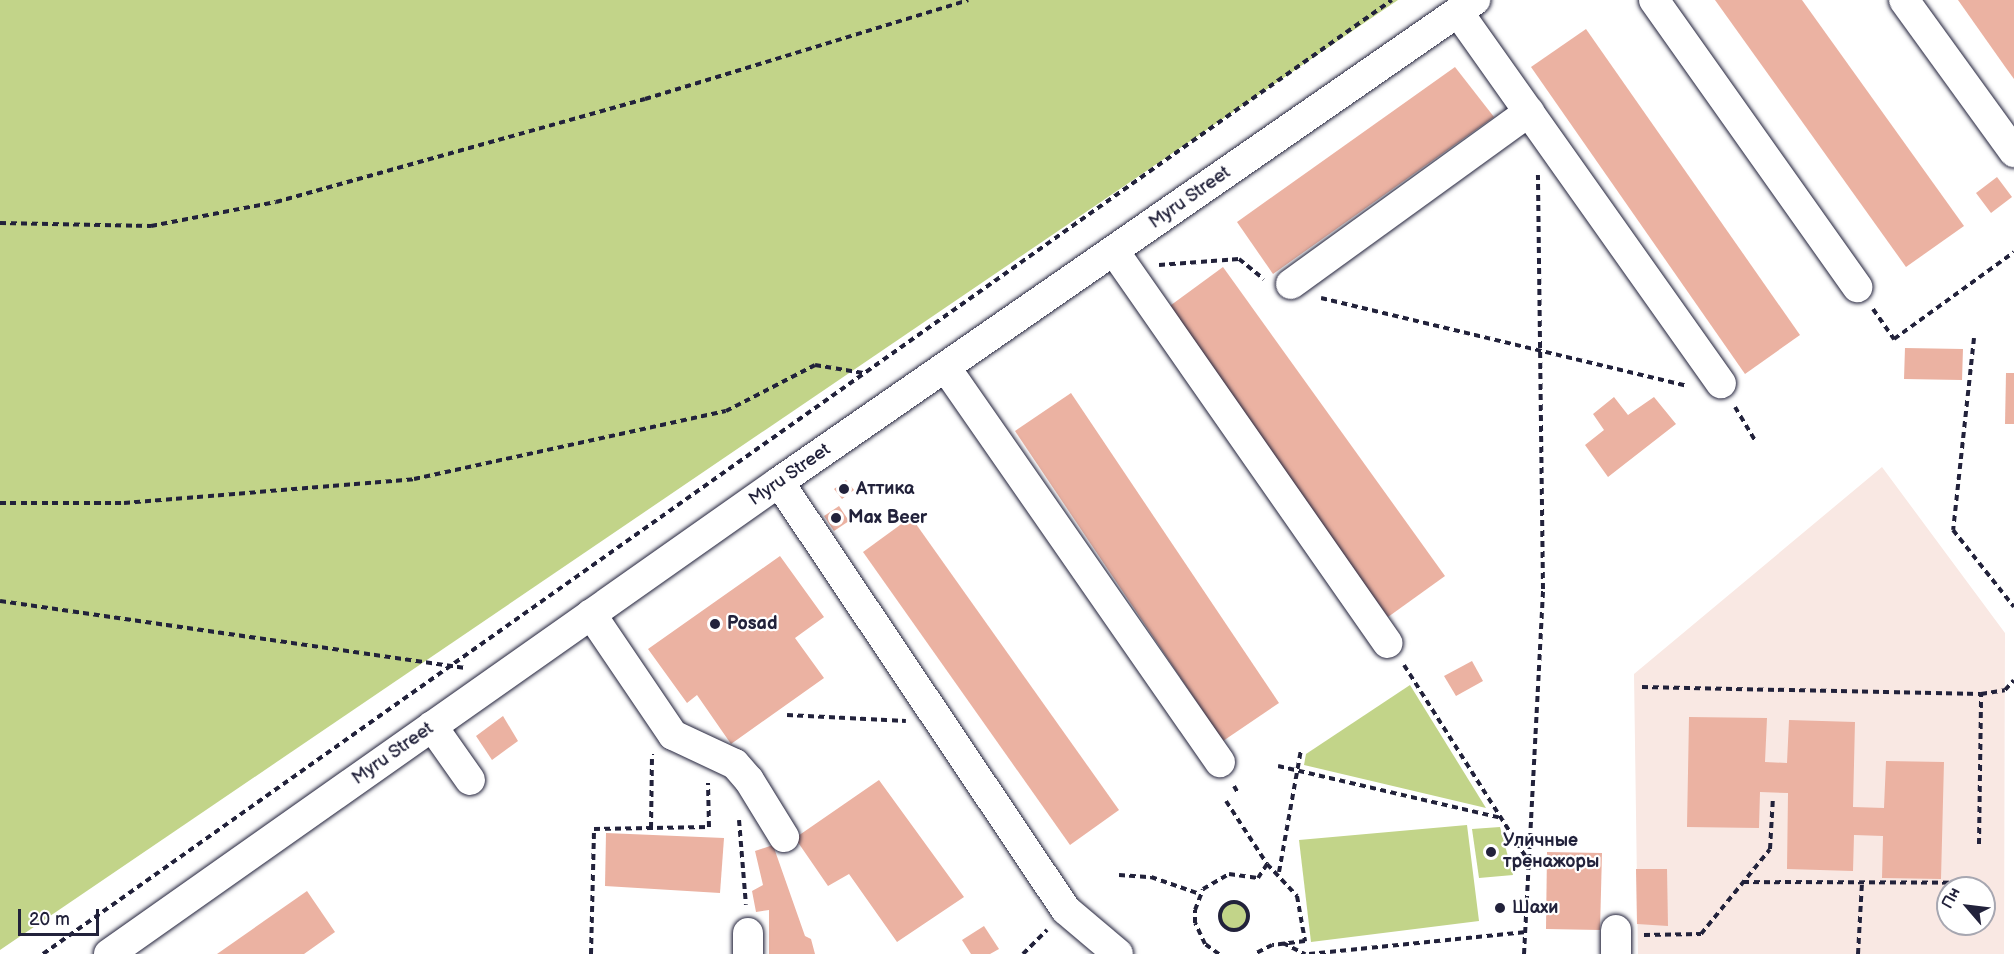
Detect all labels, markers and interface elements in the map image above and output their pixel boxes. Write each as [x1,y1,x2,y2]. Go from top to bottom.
street label: Myru Street [1145,162,1235,234]
street label: Myru Street [745,439,835,511]
place label: Аттика [856,478,915,500]
marker: Аттика [837,482,851,496]
place label: Max Beer [848,507,927,529]
marker: Max Beer [829,511,843,525]
place label: Posad [727,613,777,635]
marker: Posad [708,617,722,631]
street label: Myru Street [348,718,438,790]
place label: Уличные тренажоры [1503,831,1599,874]
marker: Уличные тренажоры [1484,845,1498,859]
north arrow [1936,876,1996,936]
text: Пн [1938,884,1965,912]
scale bar [21,897,102,935]
place label: Шахи [1512,897,1558,919]
marker: Шахи [1493,901,1507,915]
text: 20 m [29,909,70,930]

